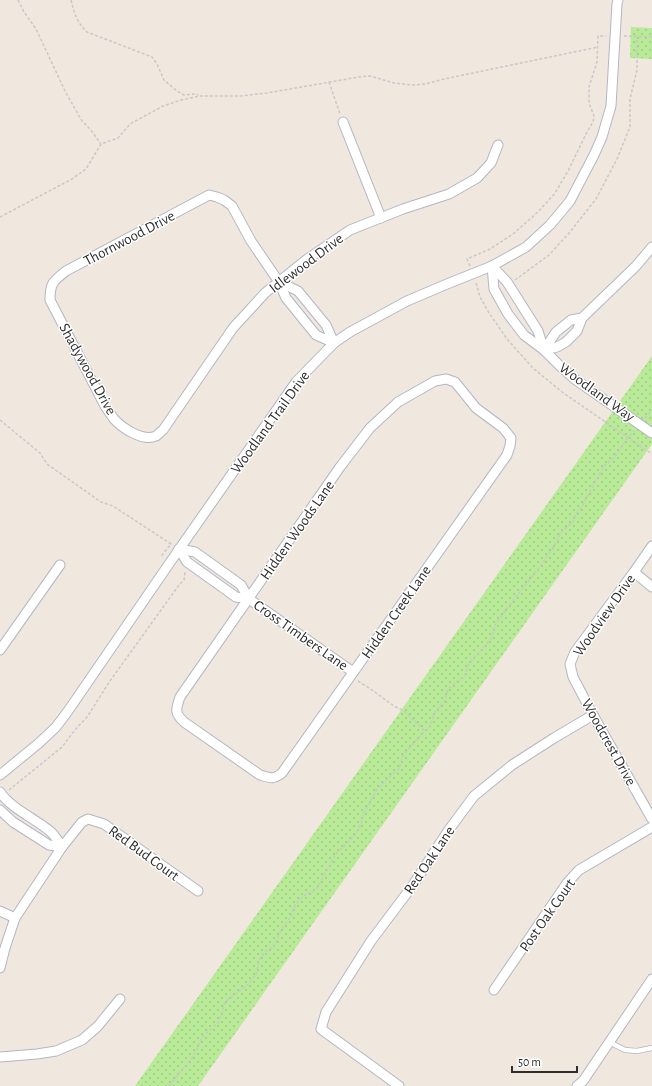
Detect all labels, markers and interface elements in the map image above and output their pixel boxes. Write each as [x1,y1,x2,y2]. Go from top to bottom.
street label: Thornwood Drive [81,208,177,269]
street label: Idlewood Drive [267,231,346,296]
street label: Shadywood Drive [56,321,119,418]
street label: Woodland Way [556,360,638,425]
street label: Woodland Trail Drive [228,368,313,476]
street label: Hidden Woods Lane [258,478,337,583]
street label: Hidden Creek Lane [359,563,434,662]
street label: Woodview Drive [571,572,638,659]
street label: Cross Timbers Lane [251,597,351,674]
street label: Woodcrest Drive [579,696,639,788]
street label: Red Bud Court [106,823,182,884]
street label: Red Oak Lane [401,824,458,897]
street label: Post Oak Court [517,876,578,954]
scale bar [512,1048,577,1074]
text: 50 m [518,1056,541,1068]

